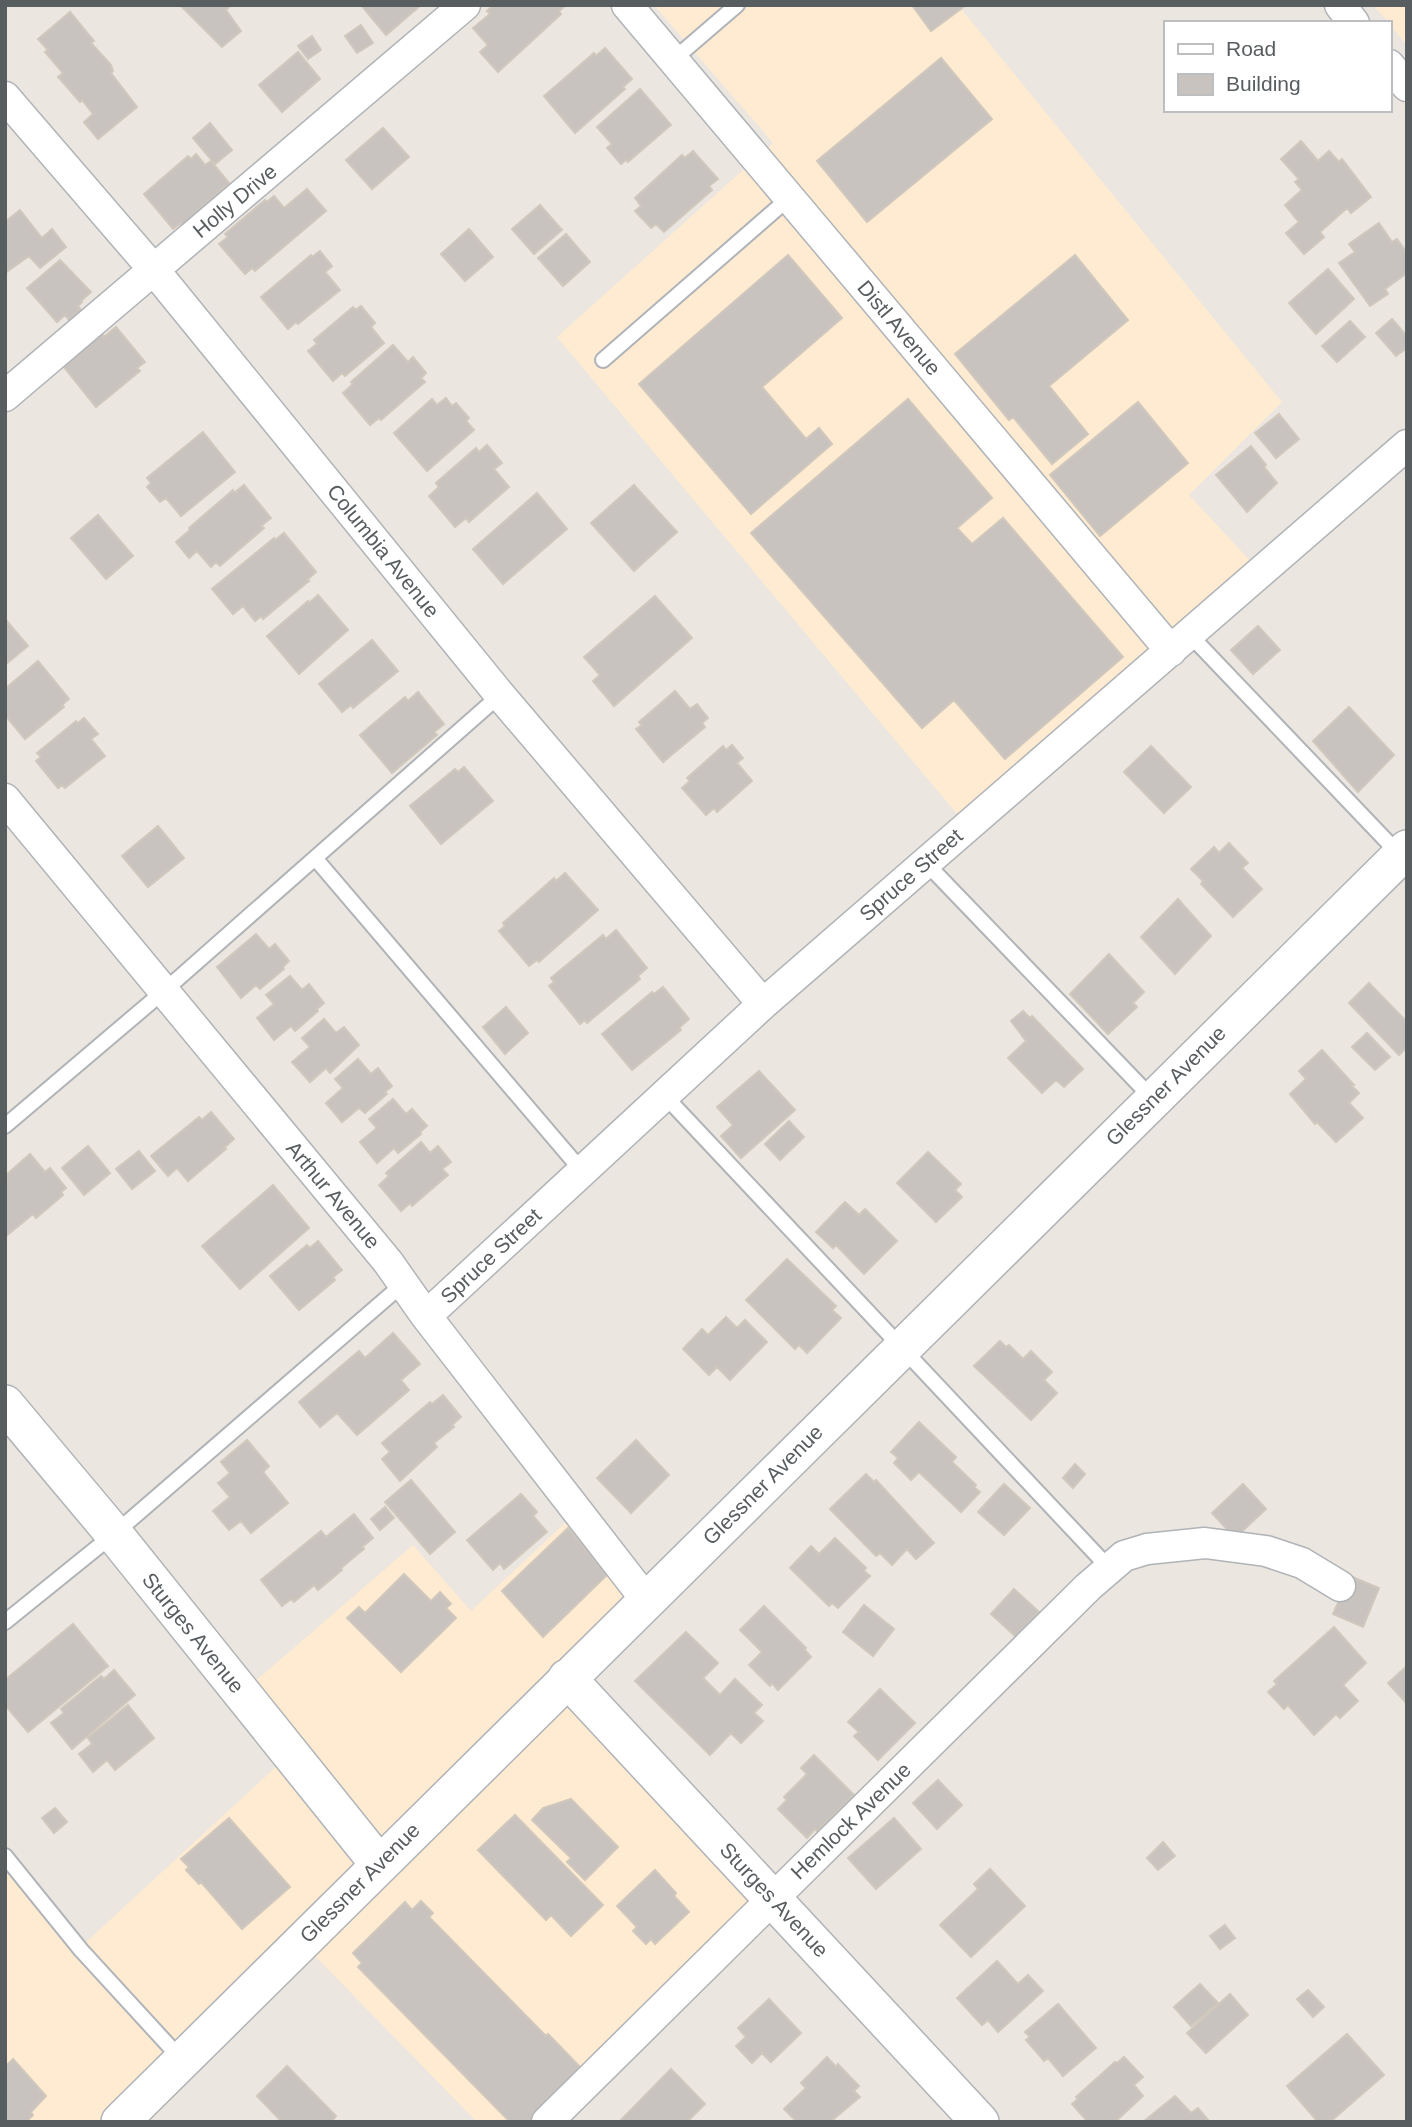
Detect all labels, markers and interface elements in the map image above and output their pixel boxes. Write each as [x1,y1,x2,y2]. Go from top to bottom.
legend [1164,21,1391,112]
text: Road [1226,37,1276,60]
text: Building [1226,72,1301,95]
street label: Holly Drive [188,159,281,242]
street label: Distl Avenue [853,276,946,380]
street label: Columbia Avenue [323,480,444,622]
street label: Spruce Street [855,824,967,925]
street label: Glessner Avenue [1101,1021,1230,1150]
street label: Arthur Avenue [282,1136,385,1253]
street label: Spruce Street [436,1203,546,1308]
street label: Glessner Avenue [698,1420,827,1549]
street label: Sturges Avenue [138,1568,249,1697]
street label: Hemlock Avenue [786,1758,915,1884]
street label: Glessner Avenue [295,1818,424,1947]
street label: Sturges Avenue [716,1838,833,1962]

